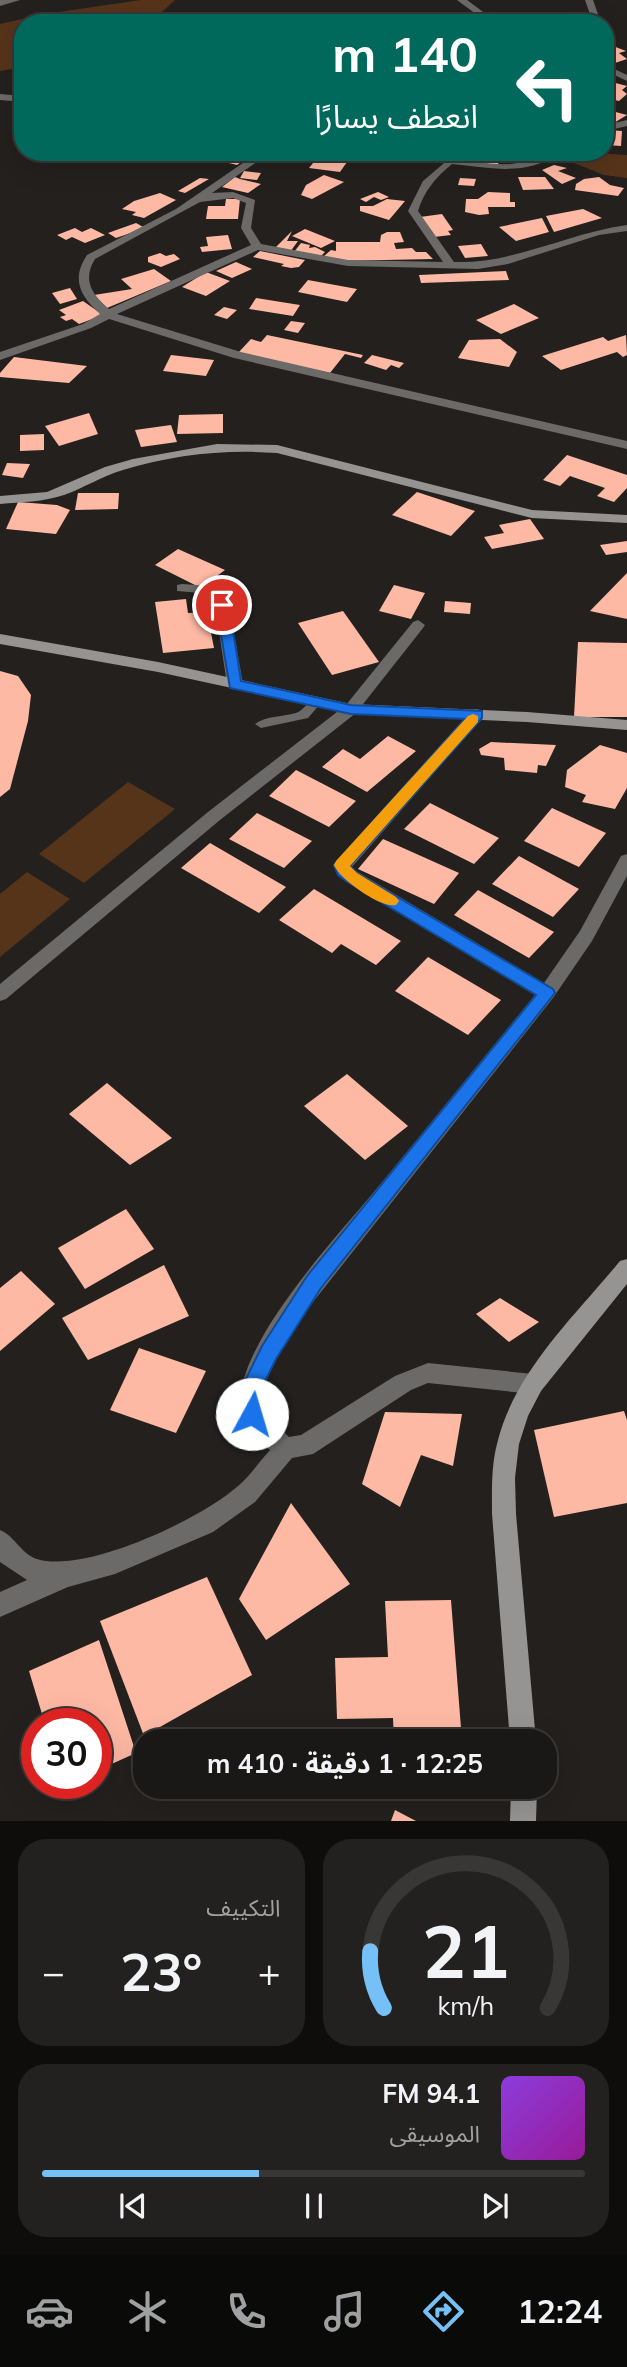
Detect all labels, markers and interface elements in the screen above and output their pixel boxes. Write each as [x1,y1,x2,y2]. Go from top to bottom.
text: 140 m [332,23,478,84]
icon: left [502,42,593,133]
text: انعطف يسارًا [314,96,478,136]
pin [192,575,252,635]
icon: arrive [203,586,241,624]
position arrow [215,1377,289,1451]
speed limit sign: 30 [21,1708,112,1799]
text: 12:25 · 1 دقيقة · 410 m [207,1747,483,1780]
text: التكييف [206,1893,281,1922]
text: 21 [422,1906,509,1997]
text: 23° [120,1939,202,2004]
text: − [42,1948,65,1996]
text: + [258,1948,280,1996]
text: km/h [437,1990,494,2021]
text: 94.1 FM [382,2077,480,2110]
text: الموسيقى [389,2119,480,2148]
icon: previous [114,2187,152,2225]
icon: pause [295,2187,333,2225]
icon: next [476,2187,514,2225]
icon: car [25,2287,74,2336]
icon: climate [123,2287,172,2336]
icon: phone [222,2287,271,2336]
icon: music [320,2287,369,2336]
icon: directions [419,2287,468,2336]
text: 12:24 [517,2291,602,2331]

